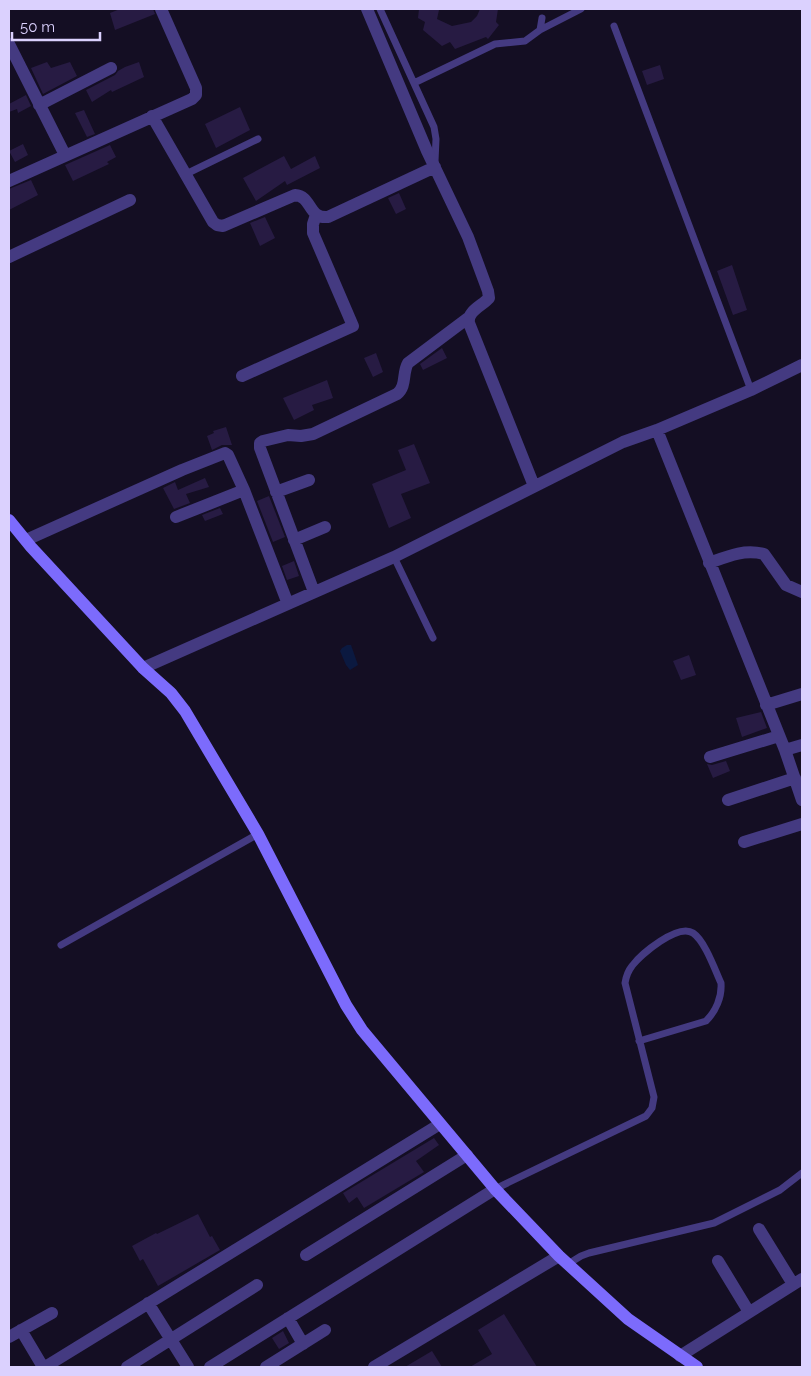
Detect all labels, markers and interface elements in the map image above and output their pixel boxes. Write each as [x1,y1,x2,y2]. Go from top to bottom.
scale bar [12,10,100,42]
text: 50 m [20,18,55,36]

